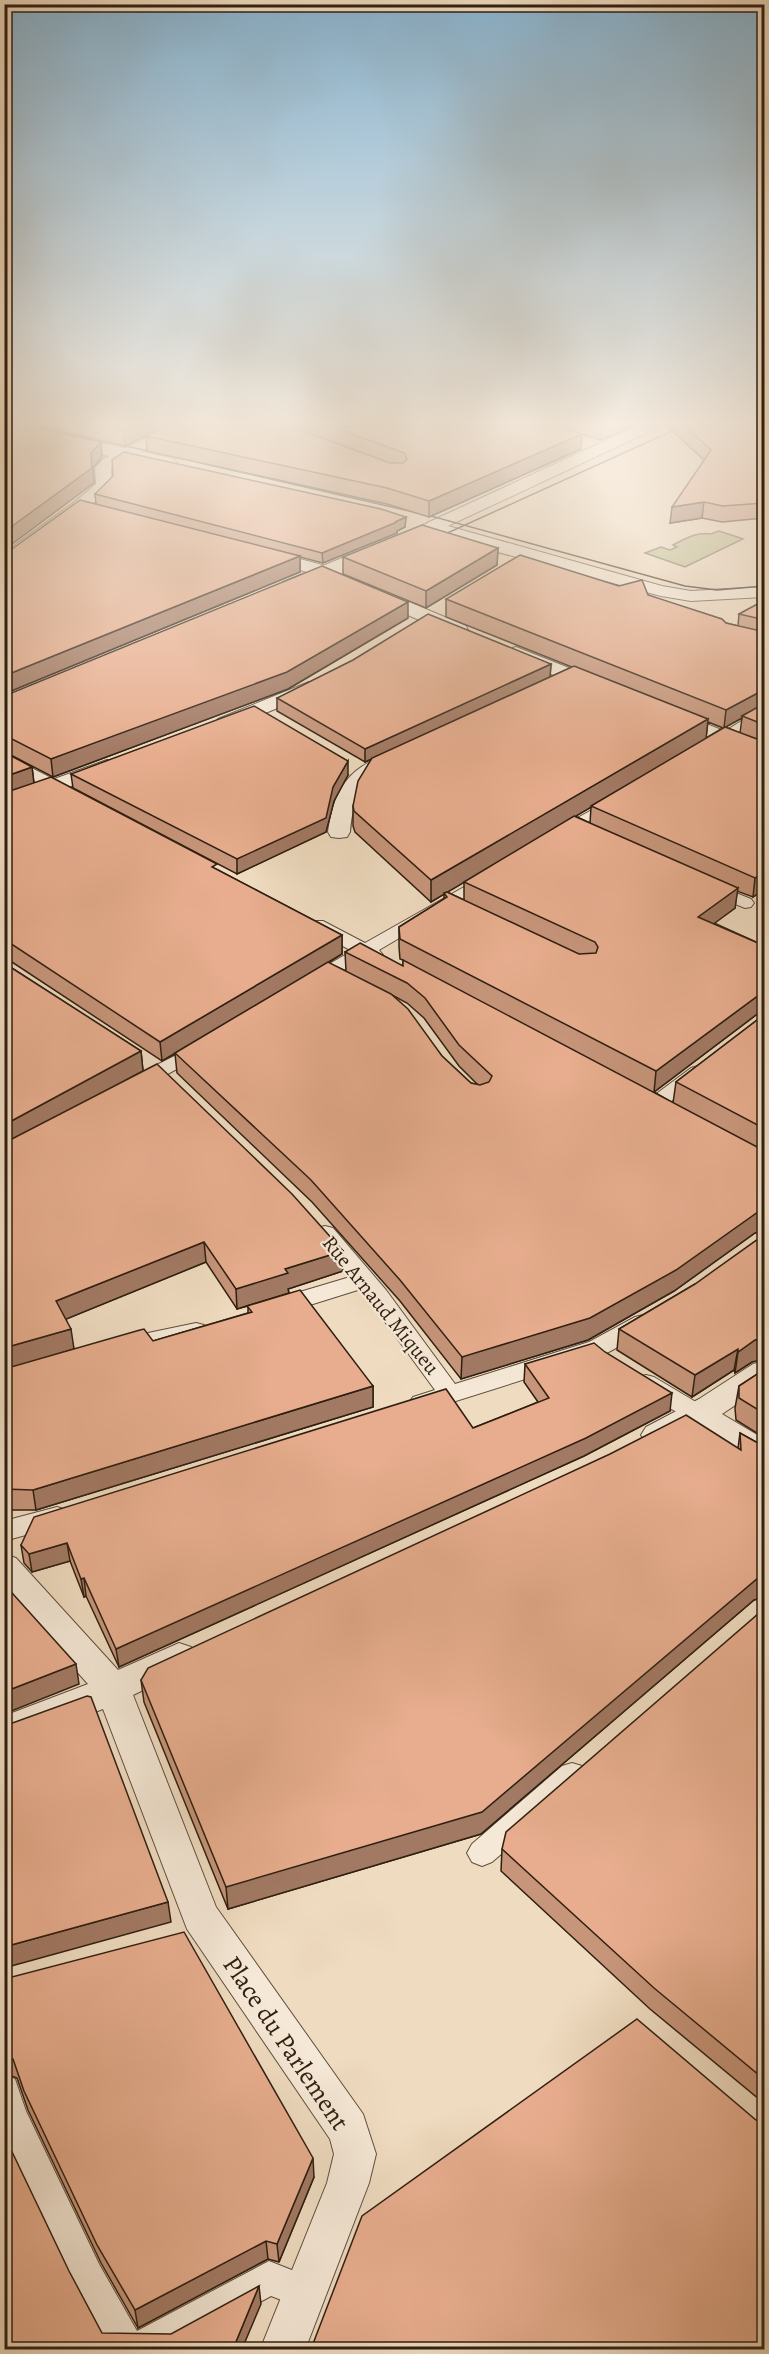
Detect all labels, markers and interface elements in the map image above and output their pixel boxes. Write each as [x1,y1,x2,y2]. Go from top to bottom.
street label: Rue Arnaud Miqueu [316,1230,446,1381]
street label: Place du Parlement [215,1949,358,2137]

